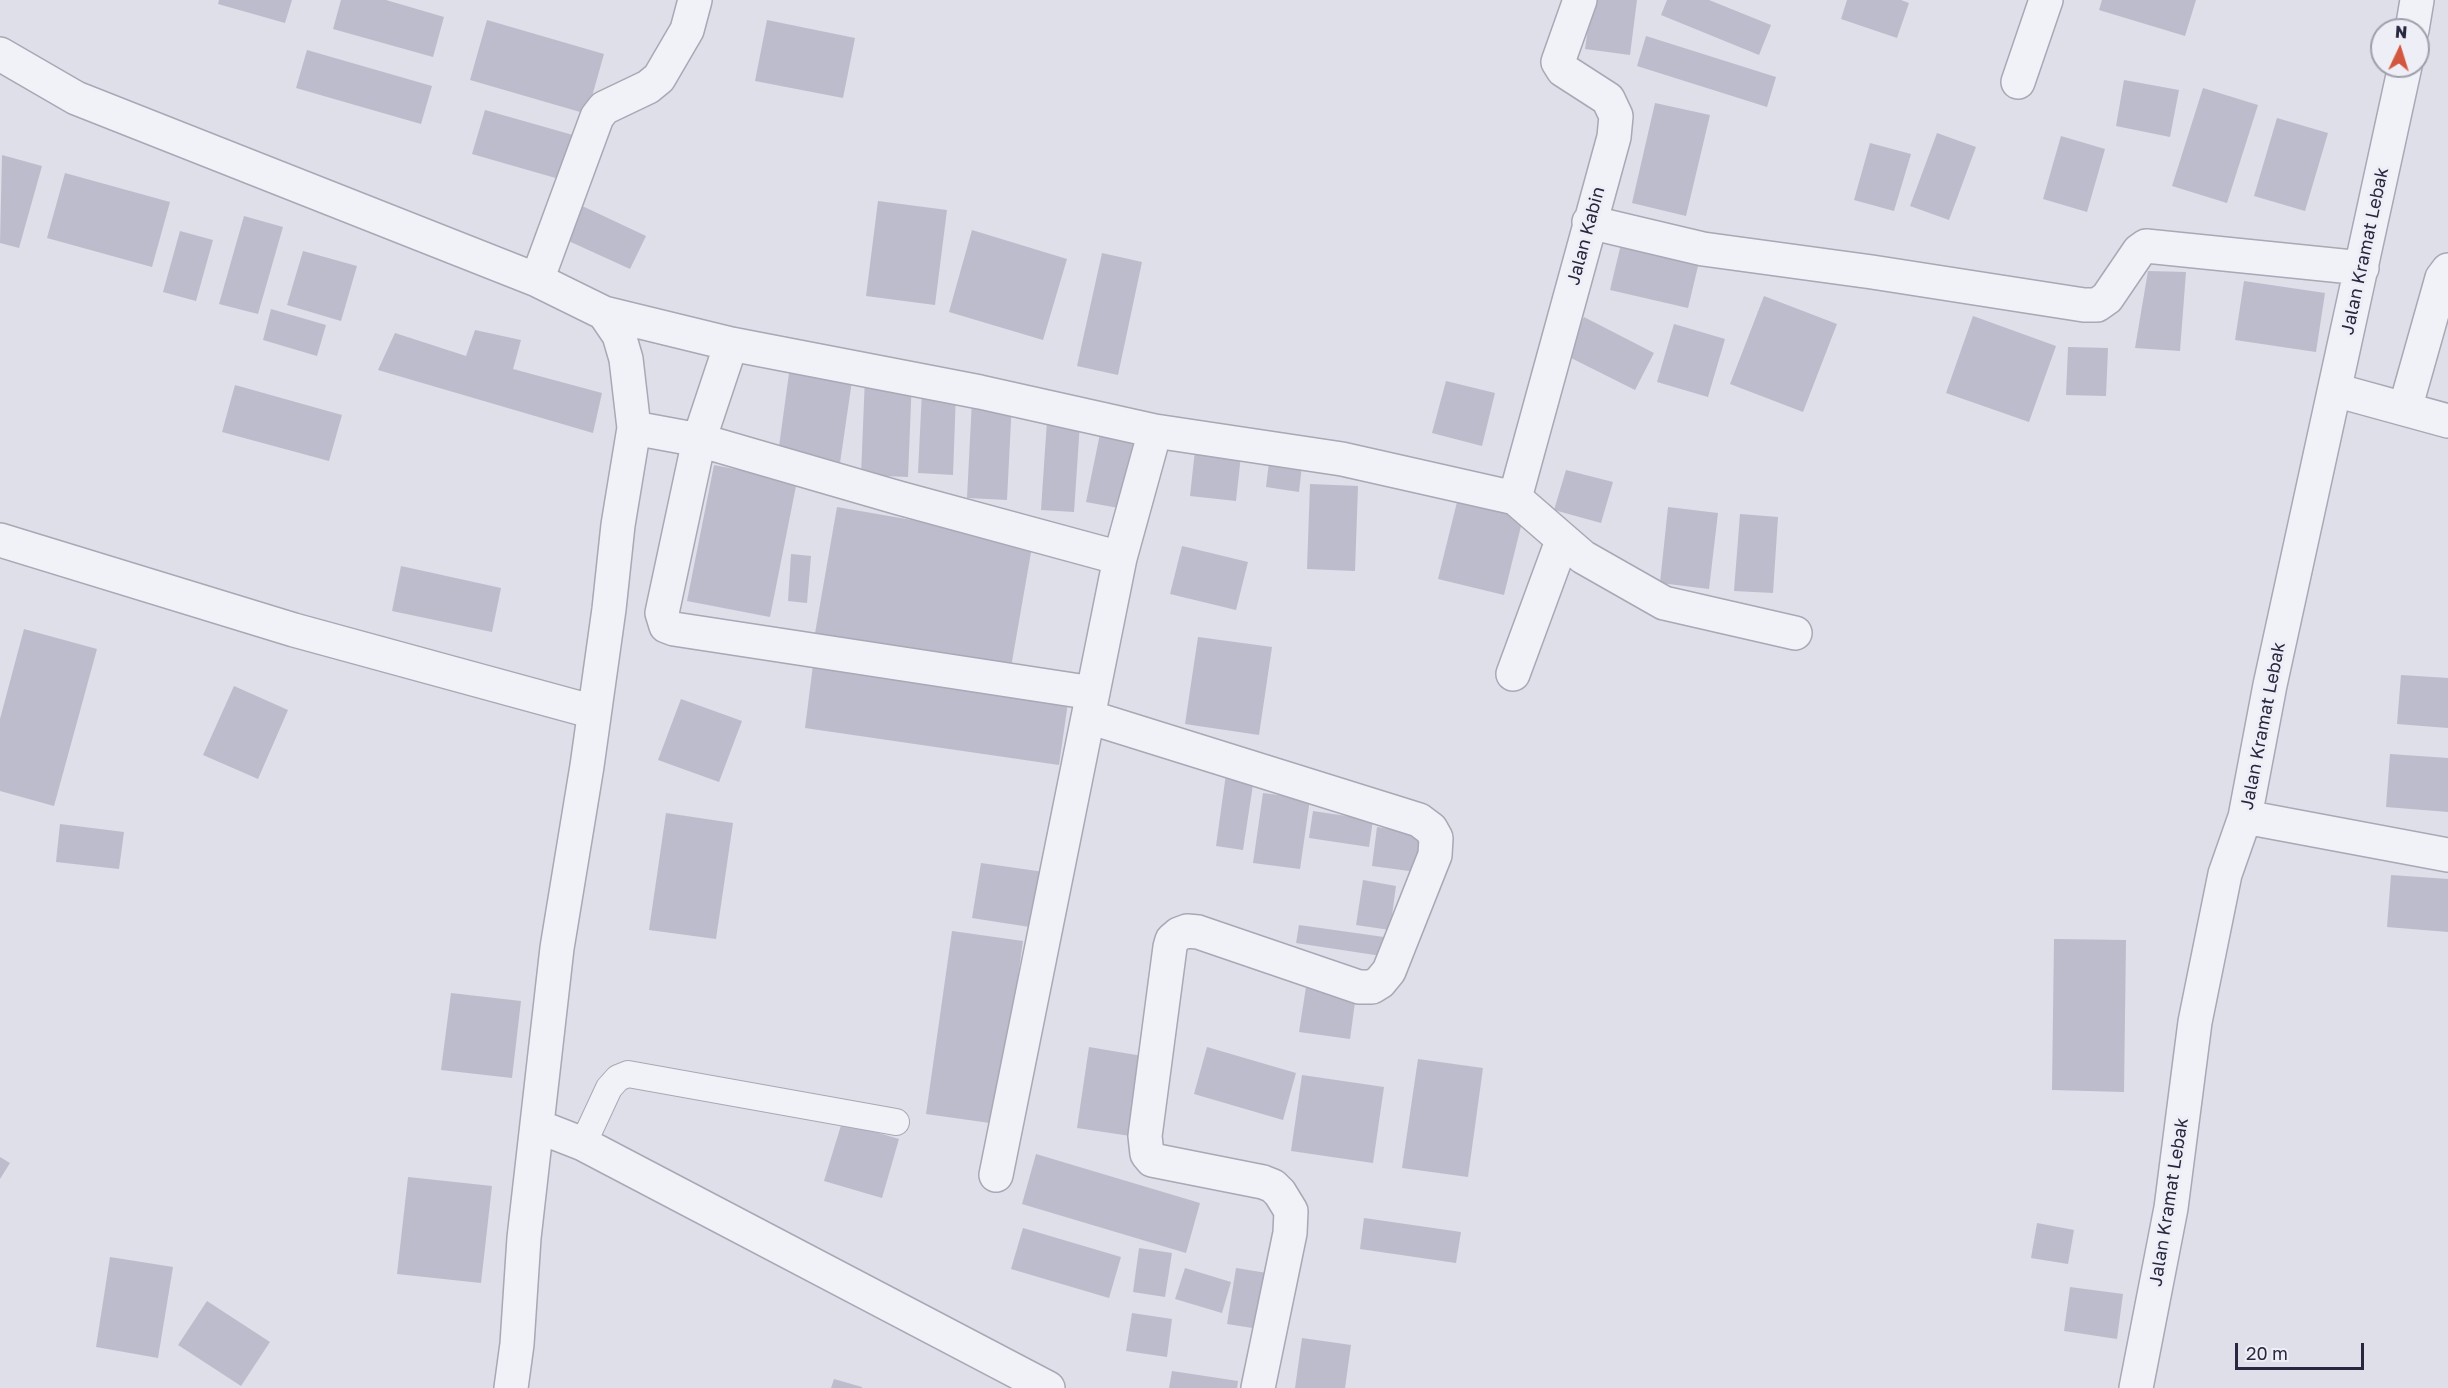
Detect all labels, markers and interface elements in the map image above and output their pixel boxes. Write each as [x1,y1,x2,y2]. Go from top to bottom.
north arrow [2370,18,2430,78]
text: N [2394,22,2408,42]
street label: Jalan Kramat Lebak [2337,165,2393,337]
street label: Jalan Kabin [1562,184,1610,288]
street label: Jalan Kramat Lebak [2236,640,2290,812]
street label: Jalan Kramat Lebak [2145,1116,2193,1288]
scale bar [2238,1331,2367,1369]
text: 20 m [2246,1342,2288,1364]

